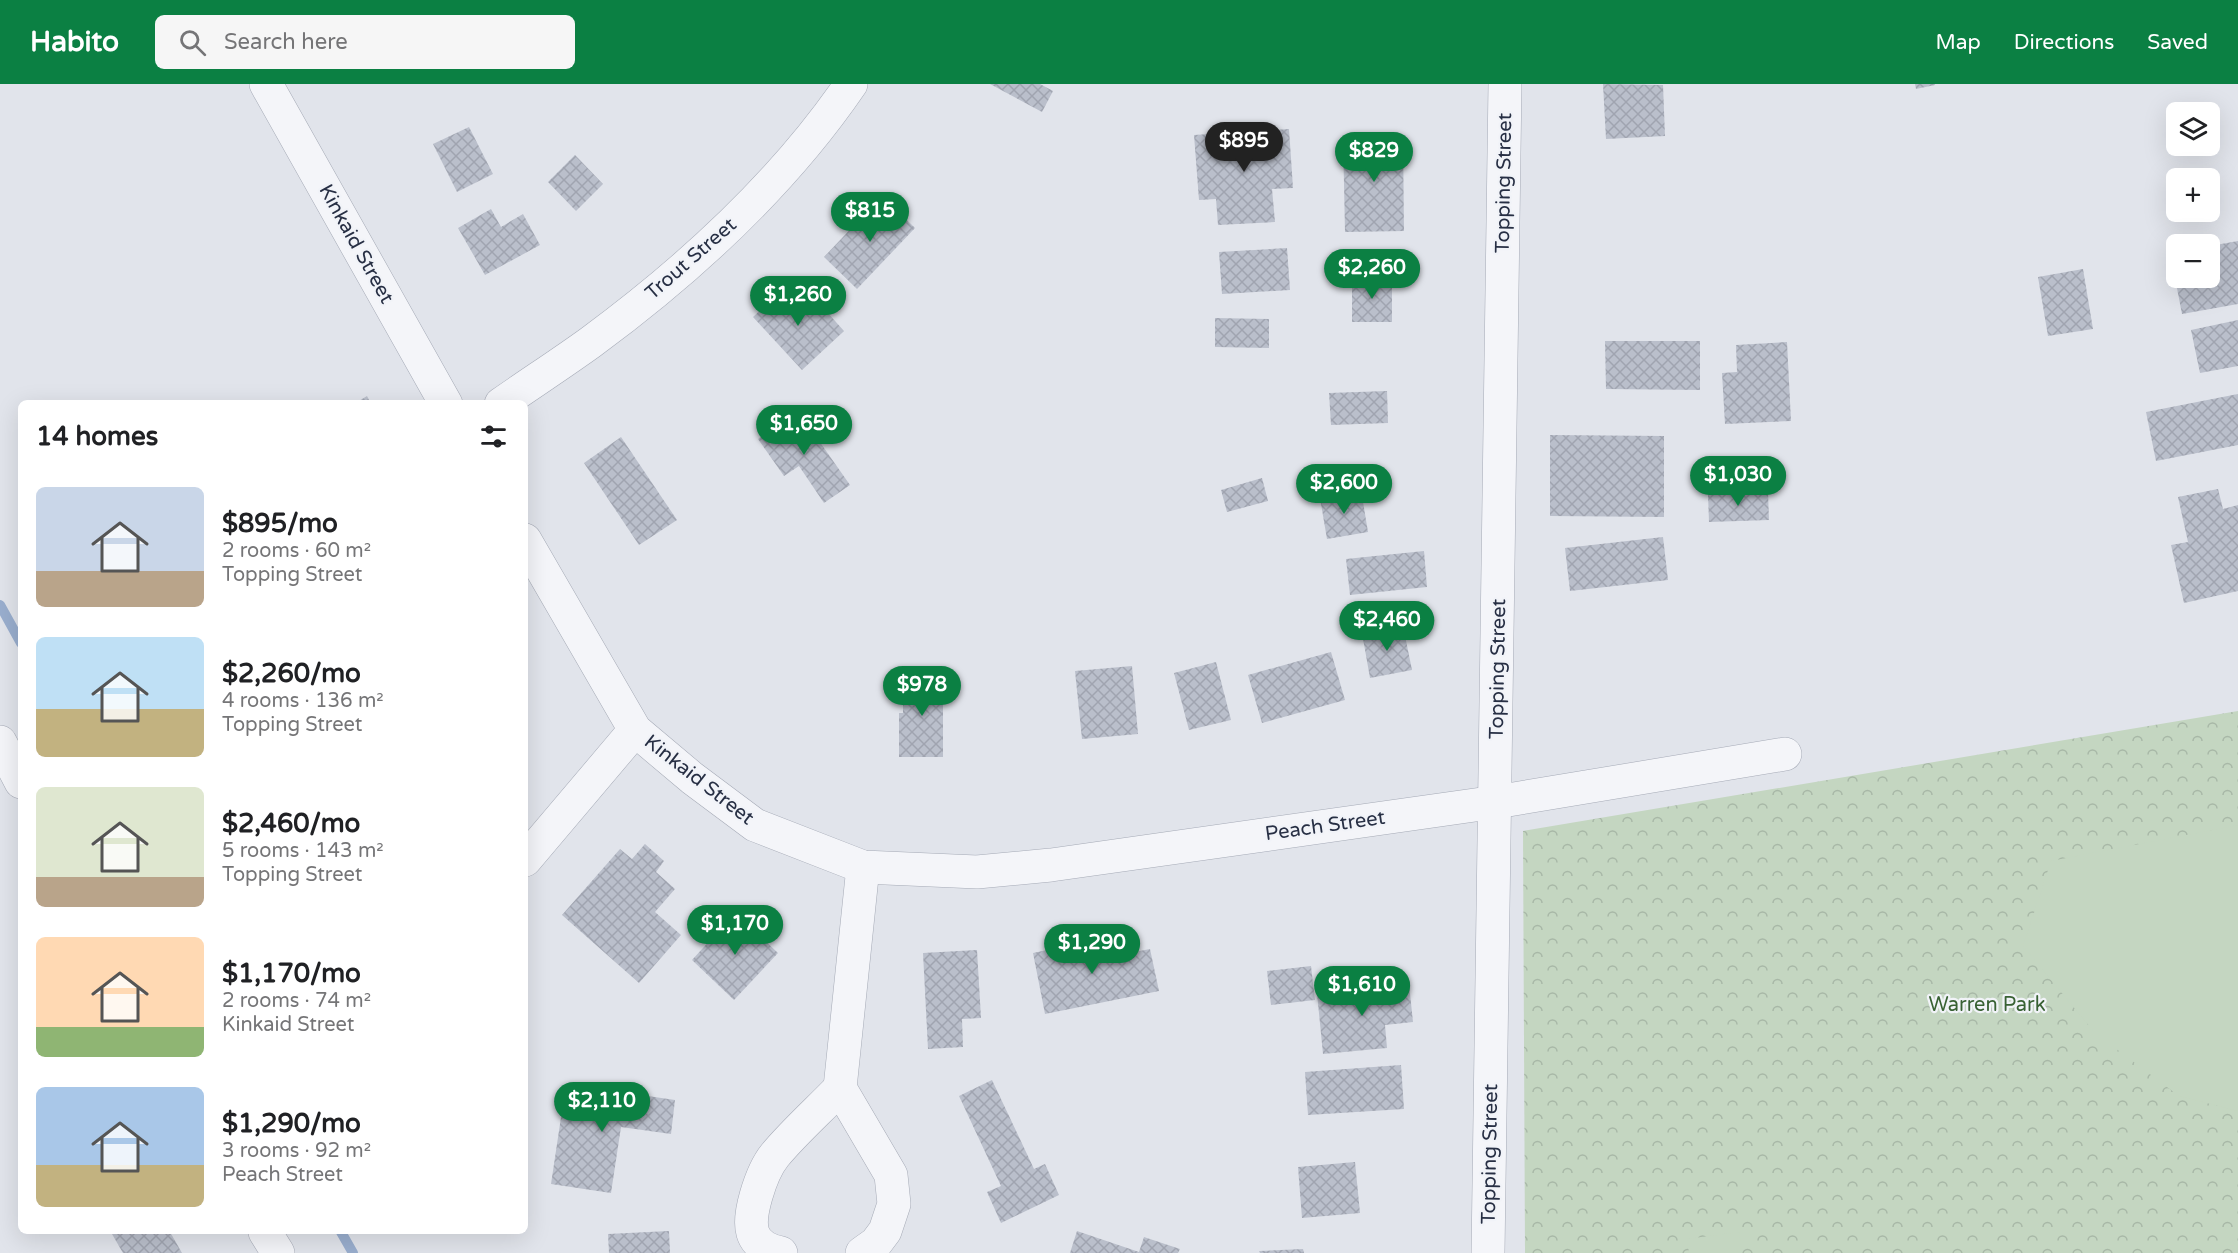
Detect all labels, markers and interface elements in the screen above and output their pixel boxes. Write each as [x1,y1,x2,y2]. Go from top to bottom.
search box [155,15,575,69]
text: Habito [30,25,119,59]
icon: search [176,26,209,59]
text: Search here [224,29,348,55]
text: Map [1935,30,1981,55]
text: Directions [2014,30,2114,55]
text: Saved [2147,30,2208,55]
map controls [2166,102,2220,288]
button: layers [2166,102,2220,156]
street label: Topping Street [1491,112,1517,253]
pin: $895 [1208,122,1280,173]
text: $895 [1219,129,1269,153]
pin: $829 [1338,132,1410,183]
text: $829 [1349,139,1399,163]
button: + [2166,168,2220,222]
street label: Kinkaid Street [313,180,399,308]
pin: $815 [834,192,906,243]
text: $815 [845,199,895,223]
street label: Trout Street [641,213,742,305]
button: − [2166,234,2220,288]
pin: $2,260 [1323,249,1421,300]
text: $2,260 [1338,256,1406,280]
pin: $1,260 [749,276,847,327]
text: $1,260 [764,283,832,307]
pin: $1,650 [755,405,853,456]
text: $1,650 [770,412,838,436]
icon: filters [477,420,510,453]
text: 14 homes [36,421,158,452]
pin: $1,030 [1689,456,1787,507]
text: $1,030 [1704,463,1772,487]
pin: $2,600 [1295,464,1393,515]
text: $2,600 [1310,471,1378,495]
text: $895/mo [222,508,338,539]
icon: home [84,511,156,583]
text: 2 rooms · 60 m² [222,539,371,563]
text: Topping Street [222,563,362,587]
street label: Topping Street [1485,598,1511,739]
pin: $2,460 [1338,601,1436,652]
text: $2,460 [1353,608,1421,632]
text: $2,260/mo [222,658,361,689]
icon: home [84,661,156,733]
pin: $978 [886,666,958,717]
text: $978 [897,673,947,697]
text: 4 rooms · 136 m² [222,689,384,713]
text: Topping Street [222,713,362,737]
street label: Kinkaid Street [639,730,759,830]
street label: Peach Street [1263,806,1387,846]
text: $2,460/mo [222,808,360,839]
icon: home [84,811,156,883]
text: 5 rooms · 143 m² [222,839,384,863]
text: Topping Street [222,863,362,887]
pin: $1,170 [686,905,784,956]
text: $1,170 [701,912,769,936]
pin: $1,290 [1043,924,1141,975]
text: $1,290 [1058,931,1126,955]
text: $1,170/mo [222,958,361,989]
icon: home [84,961,156,1033]
pin: $1,610 [1313,966,1411,1017]
text: $1,610 [1328,973,1396,997]
text: 2 rooms · 74 m² [222,989,371,1013]
park label: Warren Park [1928,993,2046,1017]
text: Kinkaid Street [222,1013,354,1037]
pin: $2,110 [553,1082,651,1133]
street label: Topping Street [1477,1083,1503,1224]
text: $2,110 [568,1089,636,1113]
text: $1,290/mo [222,1108,361,1139]
icon: home [84,1111,156,1183]
text: 3 rooms · 92 m² [222,1139,371,1163]
text: Peach Street [222,1163,343,1187]

